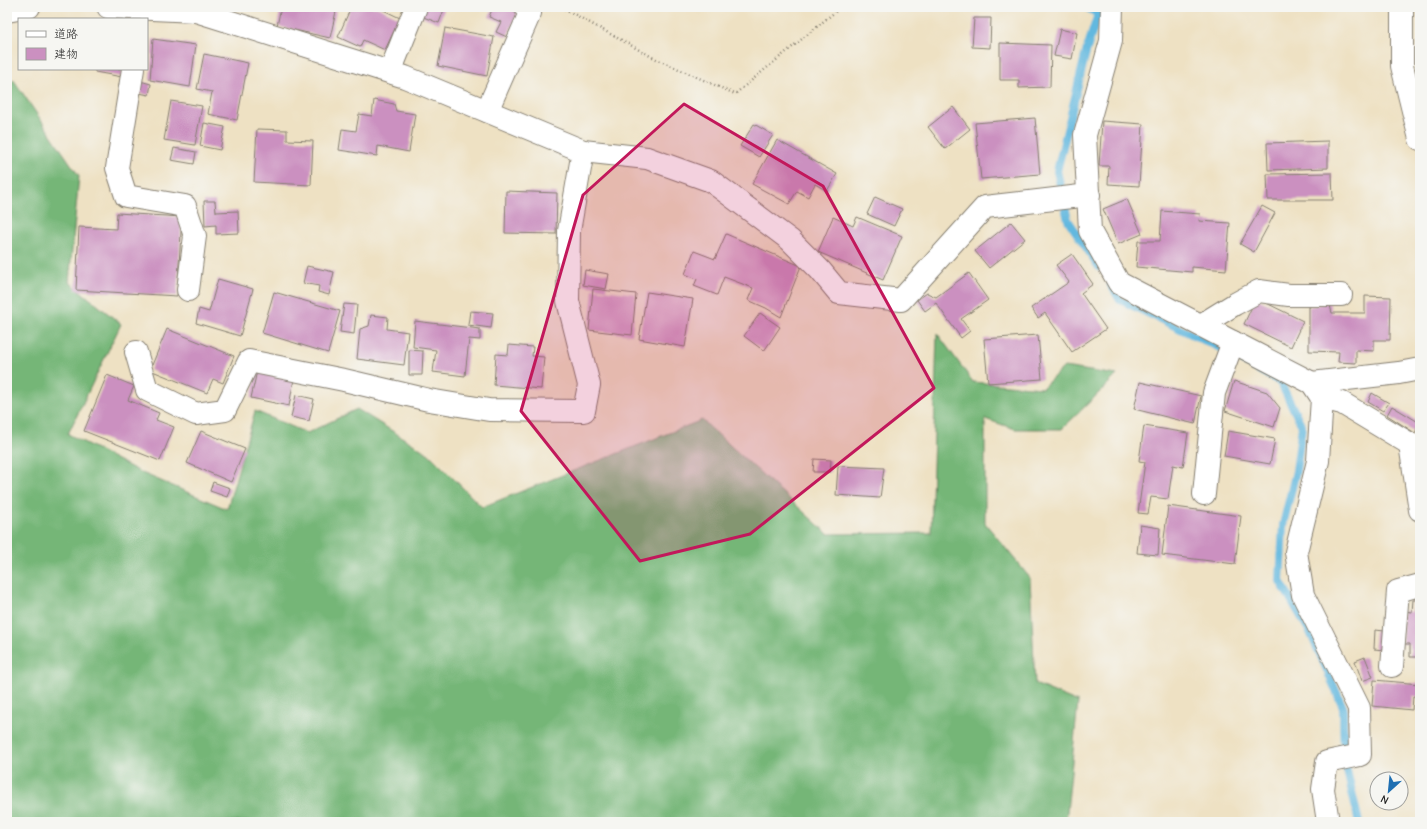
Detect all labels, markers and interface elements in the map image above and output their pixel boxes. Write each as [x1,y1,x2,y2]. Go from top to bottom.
legend [18,18,148,70]
text: 道路 [54,27,78,41]
text: 建物 [54,47,78,61]
north arrow [1369,771,1409,811]
text: N [1379,792,1391,807]

